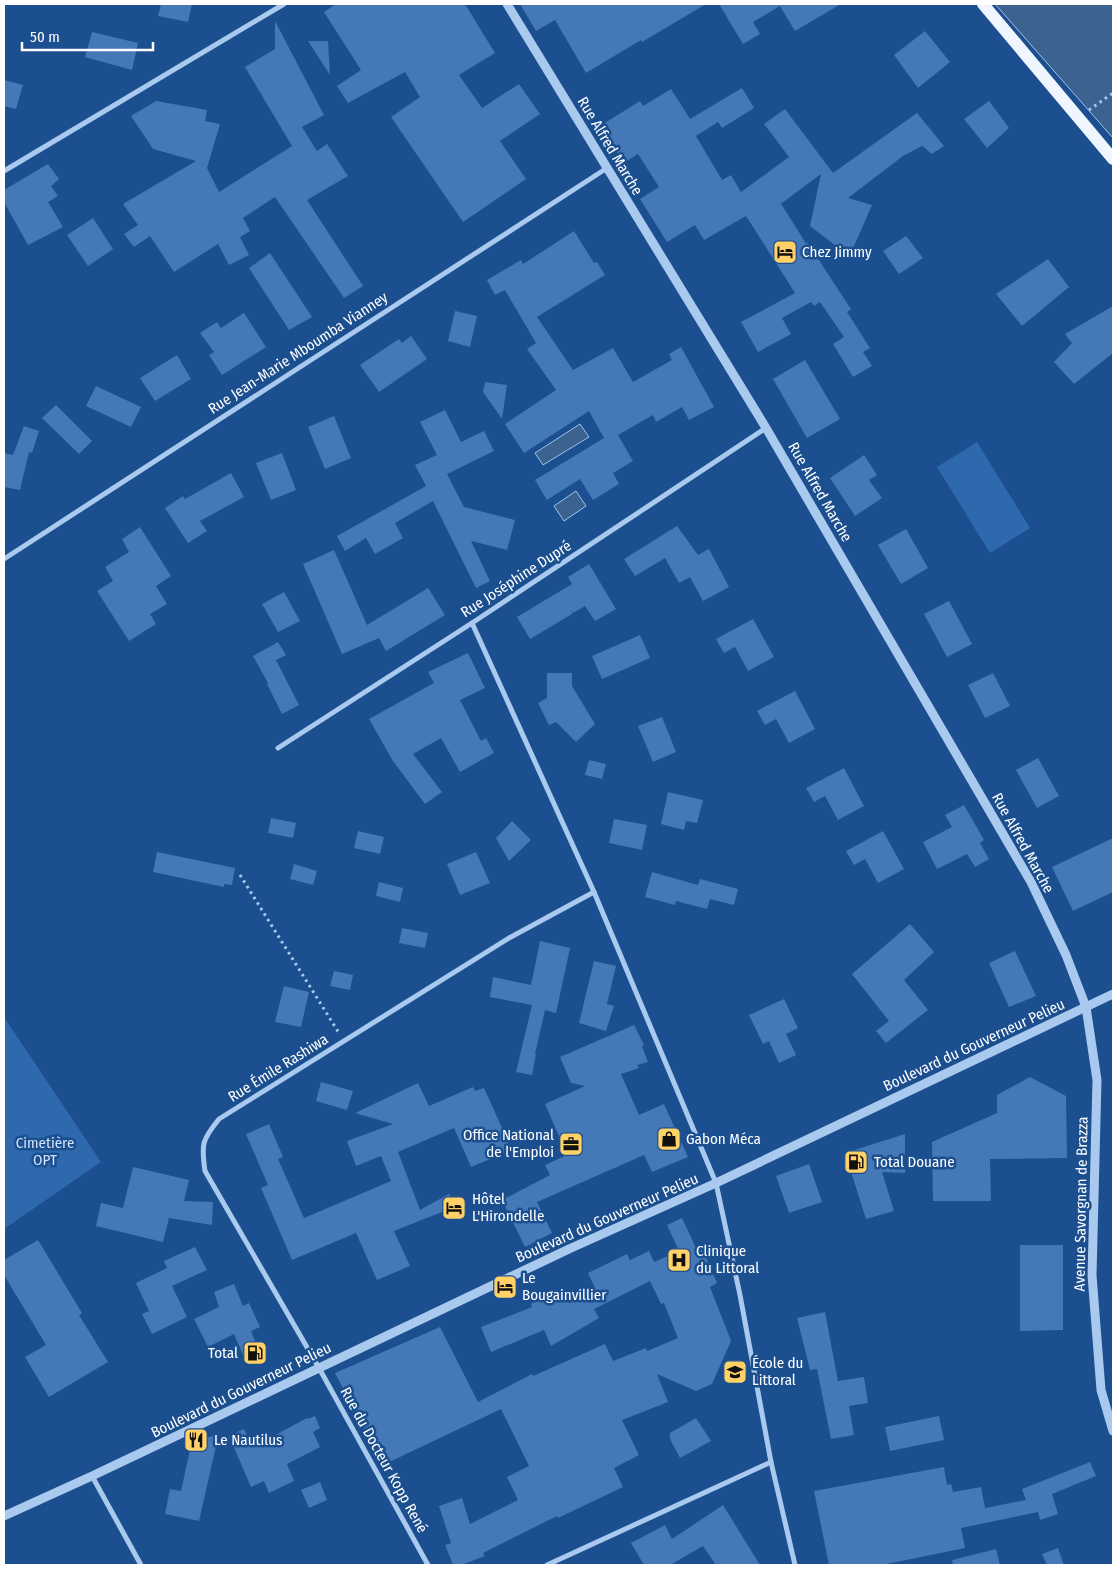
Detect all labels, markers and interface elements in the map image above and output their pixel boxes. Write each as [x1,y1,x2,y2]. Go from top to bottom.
scale bar [22,20,154,52]
text: 50 m [30,28,60,46]
street label: Rue Alfred Marche [574,93,646,199]
hotel icon: Chez Jimmy [772,239,798,265]
place label: Chez Jimmy [802,243,872,261]
street label: Rue Jean-Marie Mboumba Vianney [205,288,391,418]
street label: Rue Alfred Marche [784,439,856,545]
street label: Rue Joséphine Dupré [457,537,575,621]
street label: Rue Alfred Marche [988,790,1058,896]
street label: Boulevard du Gouverneur Pelieu [880,995,1068,1095]
street label: Rue Émile Rashiwa [225,1030,331,1106]
street label: Avenue Savorgnan de Brazza [1070,1116,1092,1292]
place label: Office National de l'Emploi [463,1126,554,1161]
shop icon: Gabon Méca [656,1126,682,1152]
place label: Gabon Méca [686,1130,761,1148]
office icon: Office National de l'Emploi [558,1131,584,1157]
park label: Cimetière OPT [16,1134,74,1169]
fuel station icon: Total Douane [843,1149,869,1175]
place label: Total Douane [874,1153,955,1171]
street label: Boulevard du Gouverneur Pelieu [513,1169,701,1267]
place label: Hôtel L'Hirondelle [472,1190,544,1225]
hotel icon: Hôtel L'Hirondelle [441,1195,467,1221]
place label: Clinique du Littoral [696,1242,759,1277]
hospital icon: Clinique du Littoral [666,1247,692,1273]
place label: Le Bougainvillier [522,1269,607,1304]
hotel icon: Le Bougainvillier [492,1274,518,1300]
street label: Boulevard du Gouverneur Pelieu [148,1338,334,1442]
fuel station icon: Total [242,1340,268,1366]
place label: Total [208,1344,238,1362]
place label: École du Littoral [752,1354,803,1389]
school or university icon: École du Littoral [722,1359,748,1385]
street label: Rue du Docteur Kopp René [336,1384,432,1536]
restaurant icon: Le Nautilus [183,1427,209,1453]
place label: Le Nautilus [214,1431,282,1449]

